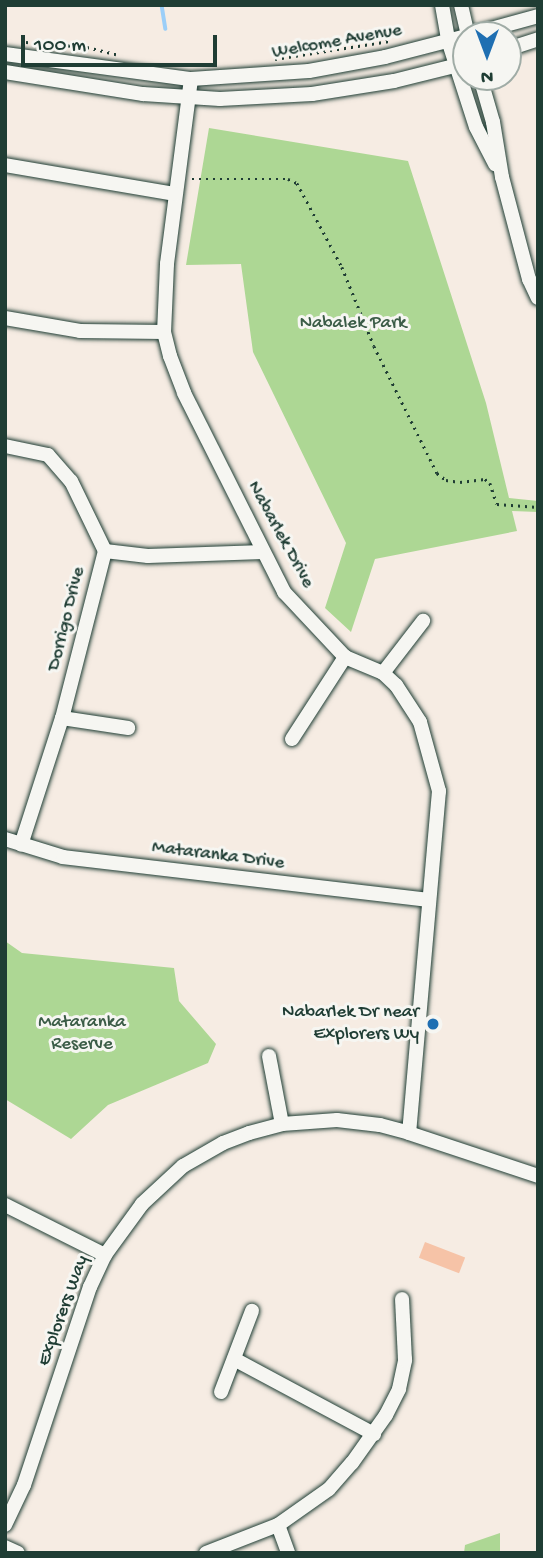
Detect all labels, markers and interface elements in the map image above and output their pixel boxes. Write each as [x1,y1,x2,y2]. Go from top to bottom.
street label: Welcome Avenue [270,19,404,65]
scale bar [24,21,220,65]
north arrow [452,21,522,91]
text: 100 m [34,34,86,59]
text: N [481,64,493,87]
park label: Nabalek Park [300,313,406,335]
street label: Nabarlek Drive [241,478,319,592]
street label: Dorrigo Drive [43,565,91,673]
street label: Mataranka Drive [150,837,286,875]
place label: Nabarlek Dr near Explorers Wy [282,1002,419,1046]
park label: Mataranka Reserve [38,1012,126,1056]
marker: Nabarlek Dr near Explorers Wy [425,1016,441,1032]
street label: Explorers Way [33,1253,95,1369]

